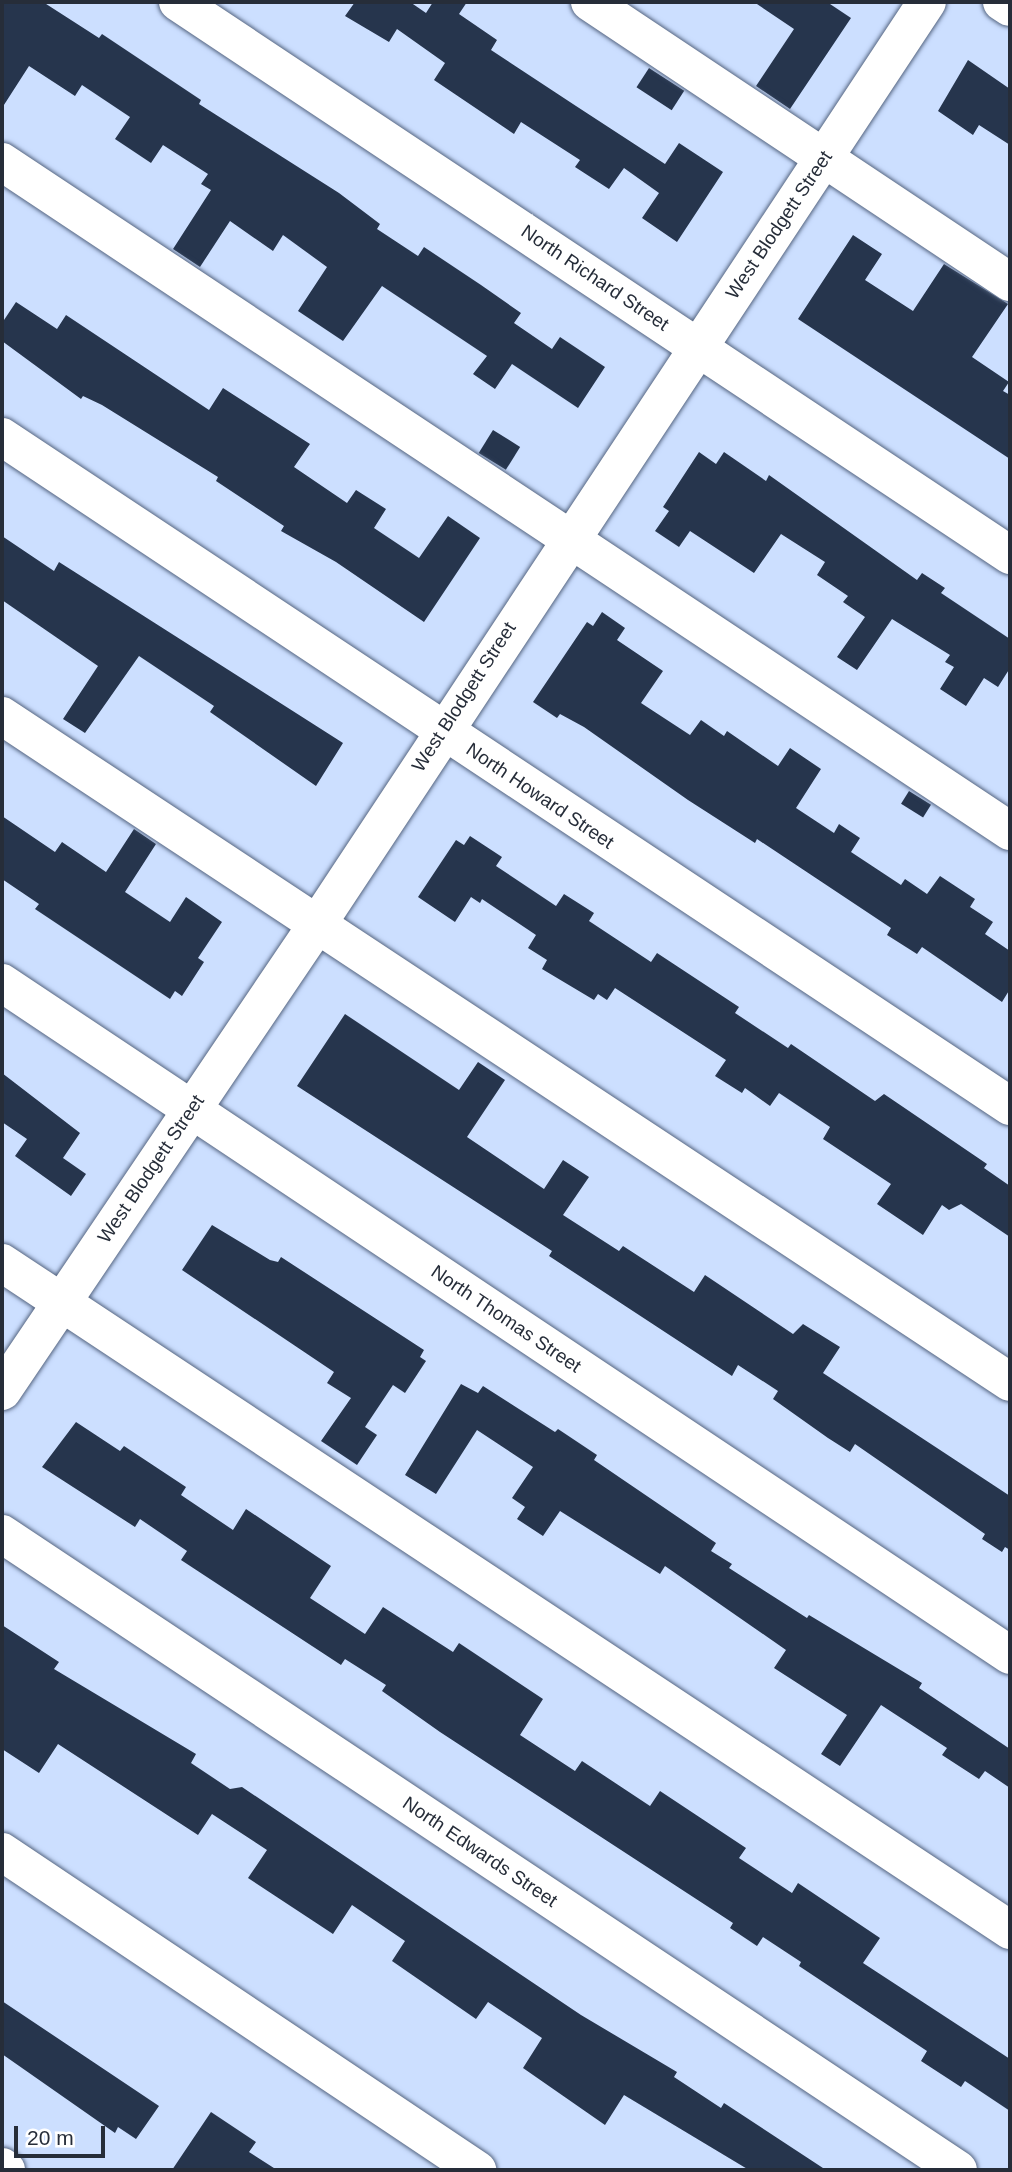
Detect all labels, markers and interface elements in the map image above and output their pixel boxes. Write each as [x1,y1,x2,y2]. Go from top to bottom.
street label: West Blodgett Street [721,147,837,303]
street label: North Richard Street [517,220,673,336]
street label: West Blodgett Street [407,618,521,776]
street label: North Howard Street [462,738,618,854]
street label: West Blodgett Street [93,1091,209,1247]
street label: North Thomas Street [427,1260,585,1378]
street label: North Edwards Street [398,1792,562,1912]
scale bar [18,2112,108,2156]
text: 20 m [27,2126,74,2149]

